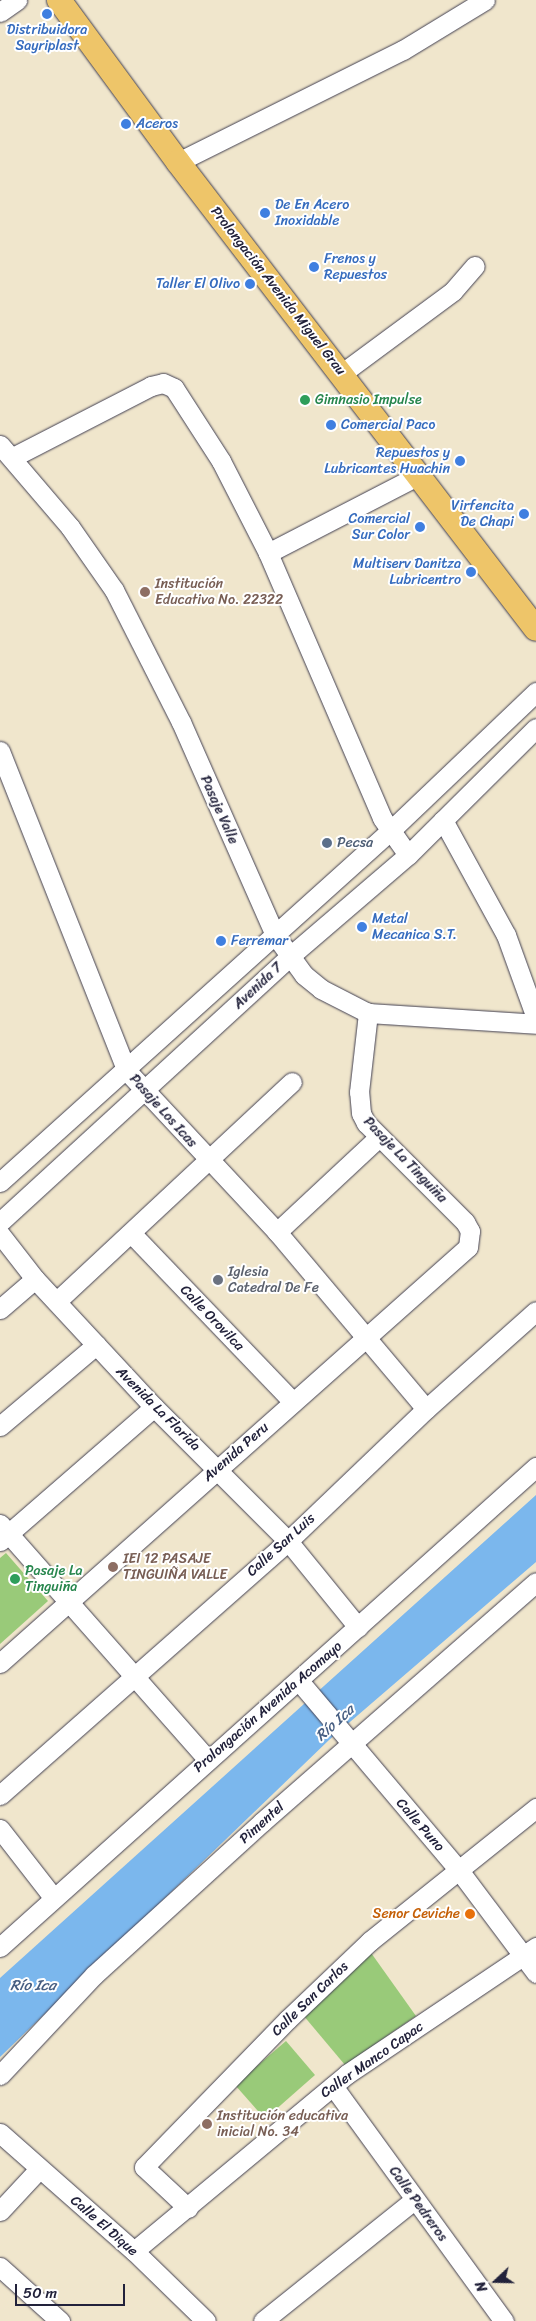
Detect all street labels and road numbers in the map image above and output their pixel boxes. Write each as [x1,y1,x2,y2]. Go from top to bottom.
street label: Prolongación Avenida Miguel Grau [207,204,349,378]
street label: Pasaje Valle [196,773,242,847]
street label: Avenida 7 [230,959,286,1013]
street label: Pasaje Los Icas [125,1071,201,1151]
street label: Pasaje La Tinguiña [360,1113,450,1207]
street label: Calle Orovilca [176,1282,248,1354]
street label: Avenida La Florida [112,1363,204,1455]
street label: Avenida Peru [200,1419,272,1485]
street label: Calle San Luis [243,1510,319,1580]
street label: Prolongación Avenida Acomayo [190,1638,346,1776]
street label: Calle Puno [392,1795,448,1855]
street label: Pimentel [236,1799,288,1847]
street label: Calle San Carlos [268,1958,352,2040]
street label: Caller Manco Capac [318,2018,426,2102]
street label: Calle Pedreros [385,2163,451,2245]
street label: Calle El Dique [67,2192,141,2260]

